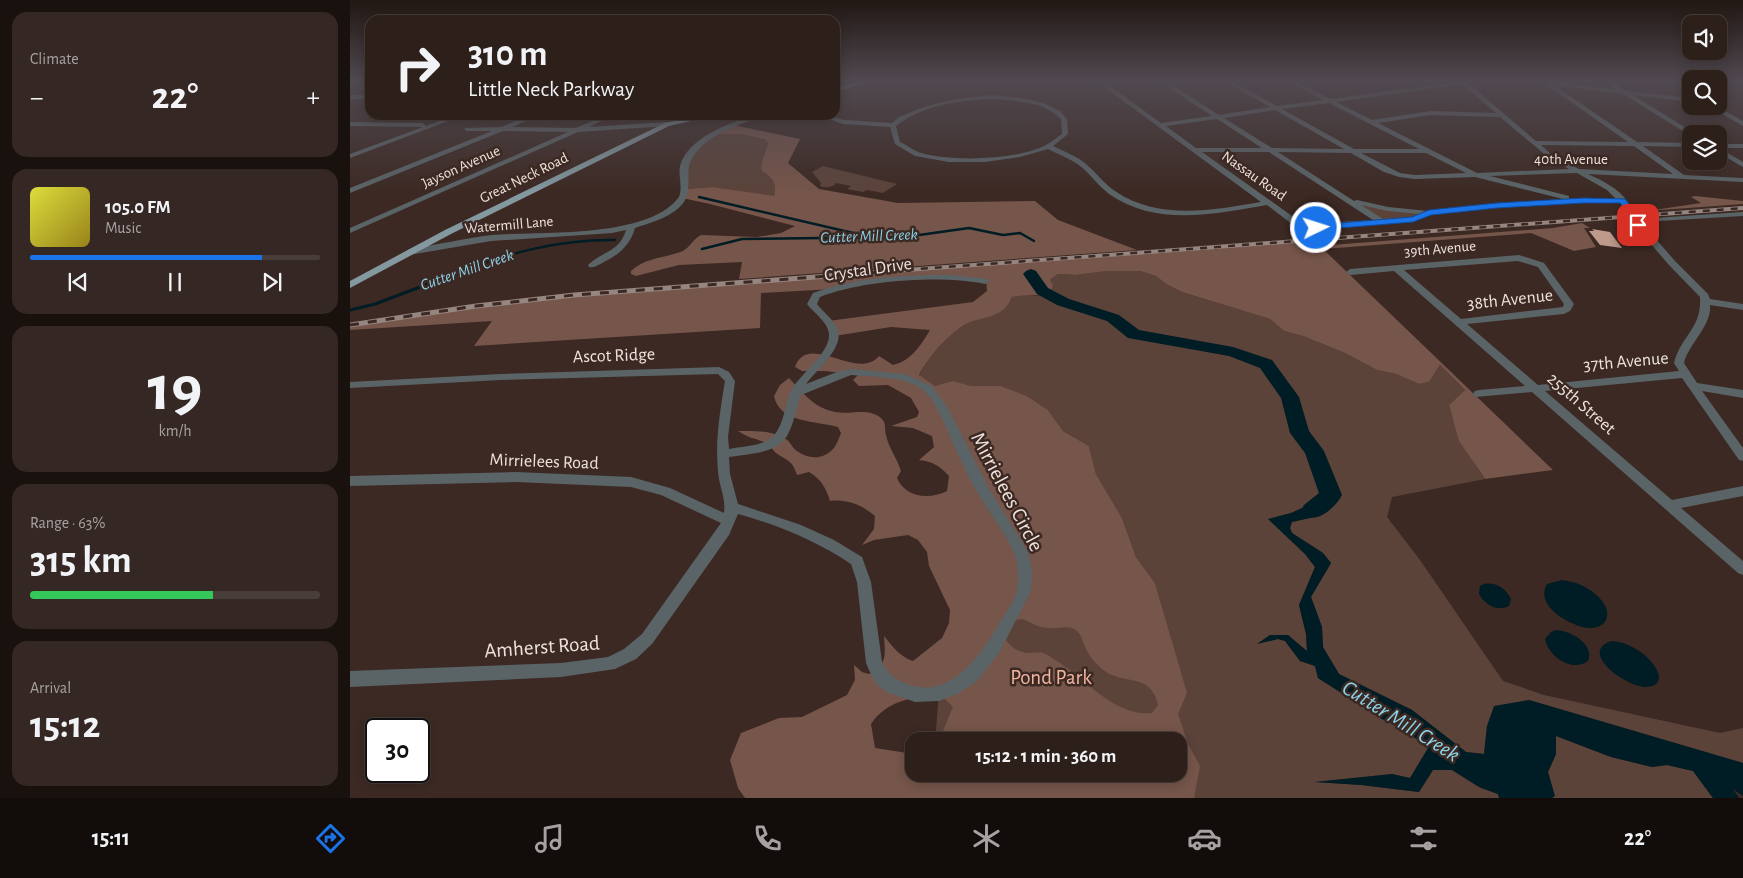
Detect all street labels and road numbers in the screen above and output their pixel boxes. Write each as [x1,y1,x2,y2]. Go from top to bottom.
street label: Jayson Avenue [419,143,503,191]
street label: Nassau Road [1219,148,1289,204]
street label: Great Neck Road [477,150,571,206]
street label: 40th Avenue [1534,152,1608,167]
street label: Watermill Lane [464,214,554,236]
street label: 39th Avenue [1403,238,1477,260]
street label: Crystal Drive [823,255,913,285]
street label: 38th Avenue [1466,287,1554,313]
street label: Ascot Ridge [573,346,655,366]
street label: 37th Avenue [1583,349,1669,375]
street label: 255th Street [1544,370,1619,438]
street label: Mirrielees Circle [967,429,1047,555]
street label: Mirrielees Road [489,451,599,473]
street label: Amherst Road [483,632,601,662]

